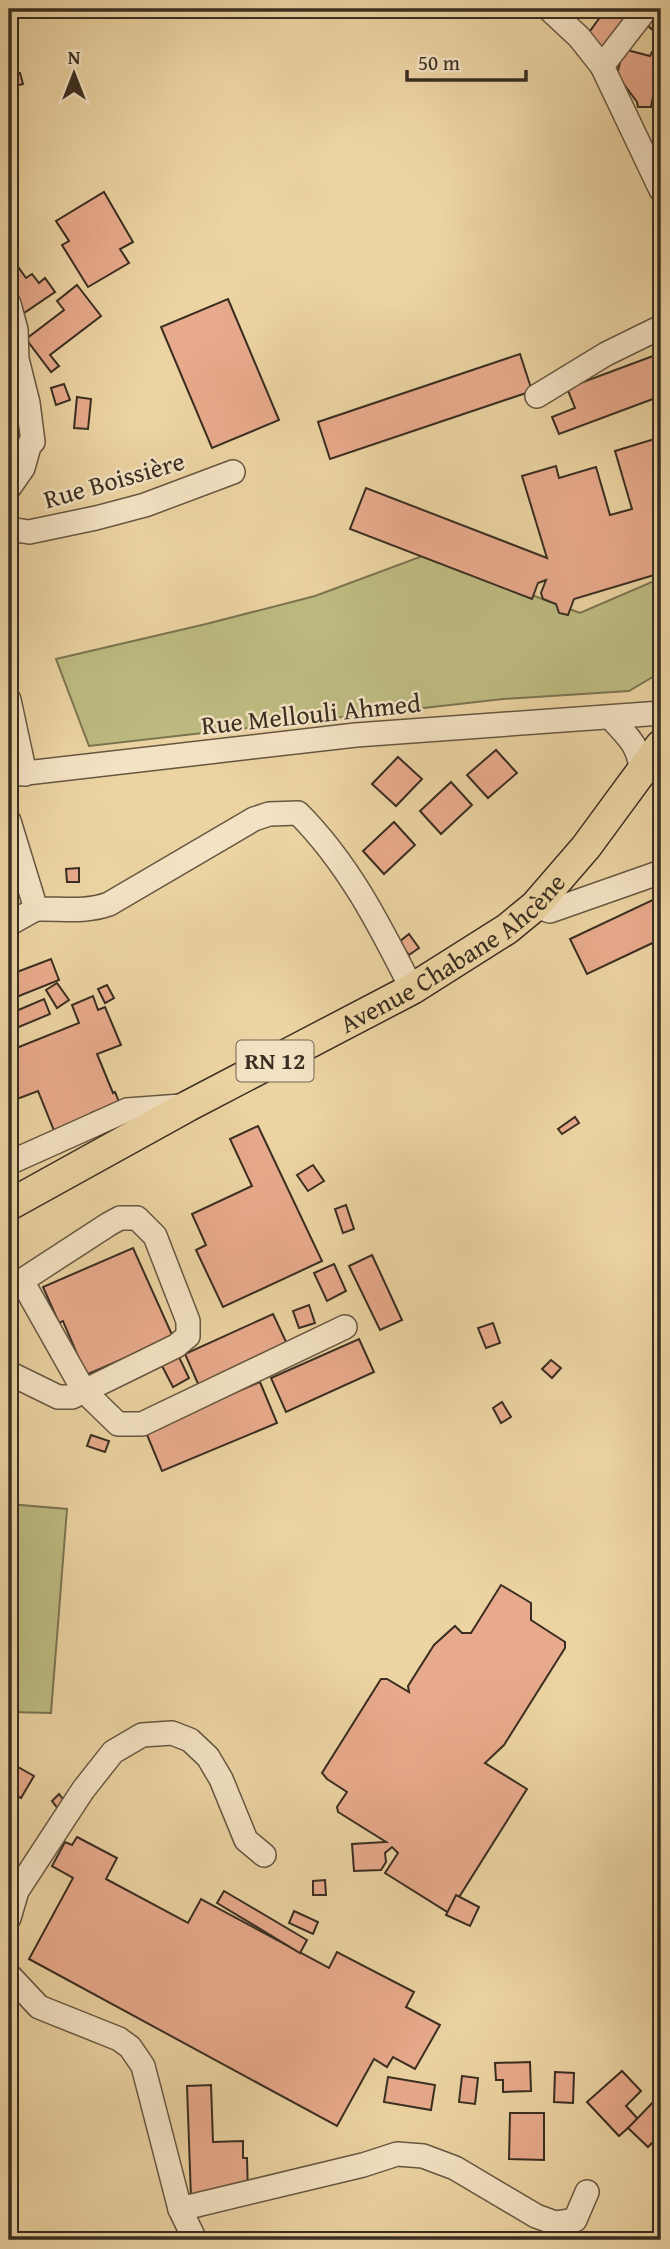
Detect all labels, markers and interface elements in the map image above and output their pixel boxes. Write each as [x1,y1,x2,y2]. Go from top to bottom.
north arrow [38,38,108,108]
scale bar [407,38,526,82]
text: N [68,43,81,71]
text: 50 m [418,47,460,78]
street label: Rue Boissière [39,441,189,518]
street label: Rue Mellouli Ahmed [199,683,423,744]
street label: Avenue Chabane Ahcène [332,864,574,1043]
road number: RN 12 [236,1041,314,1082]

